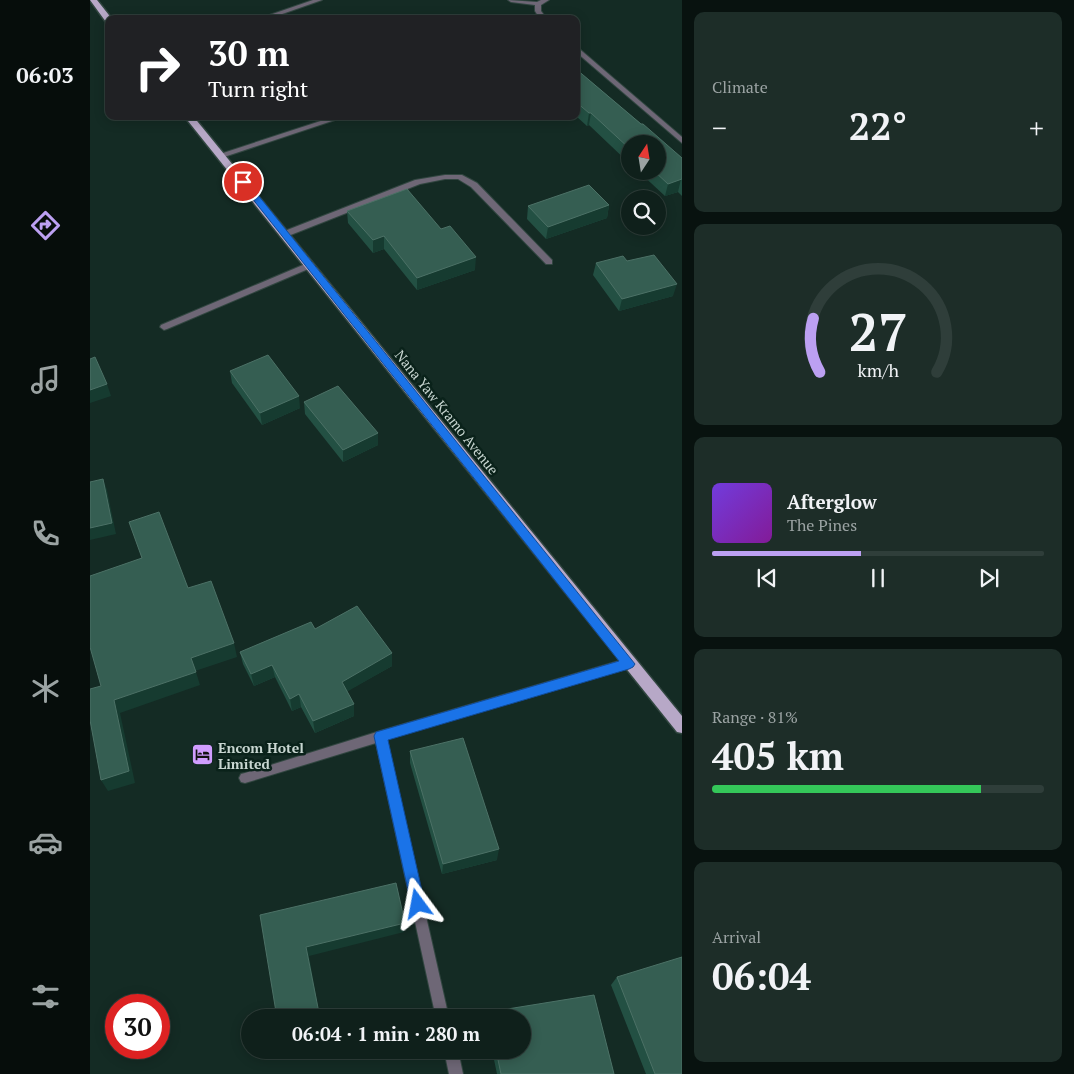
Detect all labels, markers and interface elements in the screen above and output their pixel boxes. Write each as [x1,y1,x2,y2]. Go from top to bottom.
text: 30 m [208,30,289,76]
icon: right [125,35,190,100]
text: 06:03 [16,60,74,89]
text: Turn right [208,74,308,103]
text: Climate [712,76,768,98]
text: 22° [849,101,907,151]
text: − [712,109,727,146]
text: + [1029,109,1044,146]
north arrow [621,135,666,180]
map controls [621,135,666,235]
pin [222,161,264,203]
icon: arrive [229,168,257,196]
button: search [621,190,666,235]
icon: directions [28,208,63,243]
text: 27 [849,297,907,366]
street label: Nana Yaw Kramo Avenue [391,346,503,478]
text: km/h [857,358,899,382]
icon: music [28,362,63,397]
text: Afterglow [787,489,877,514]
text: The Pines [787,514,857,536]
icon: phone [28,516,63,551]
icon: previous [753,564,781,592]
icon: pause [864,564,892,592]
icon: next [975,564,1003,592]
icon: climate [28,671,63,706]
text: Range · 81% [712,706,798,728]
text: 405 km [712,731,844,781]
place label: Encom Hotel Limited [218,738,304,773]
hotel icon: Encom Hotel Limited [190,743,214,767]
icon: car [28,825,63,860]
position arrow [391,877,443,929]
text: Arrival [712,926,761,948]
text: 06:04 [712,951,811,1001]
icon: filters [28,979,63,1014]
speed limit sign: 30 [105,994,170,1059]
text: 06:04 · 1 min · 280 m [292,1021,480,1046]

